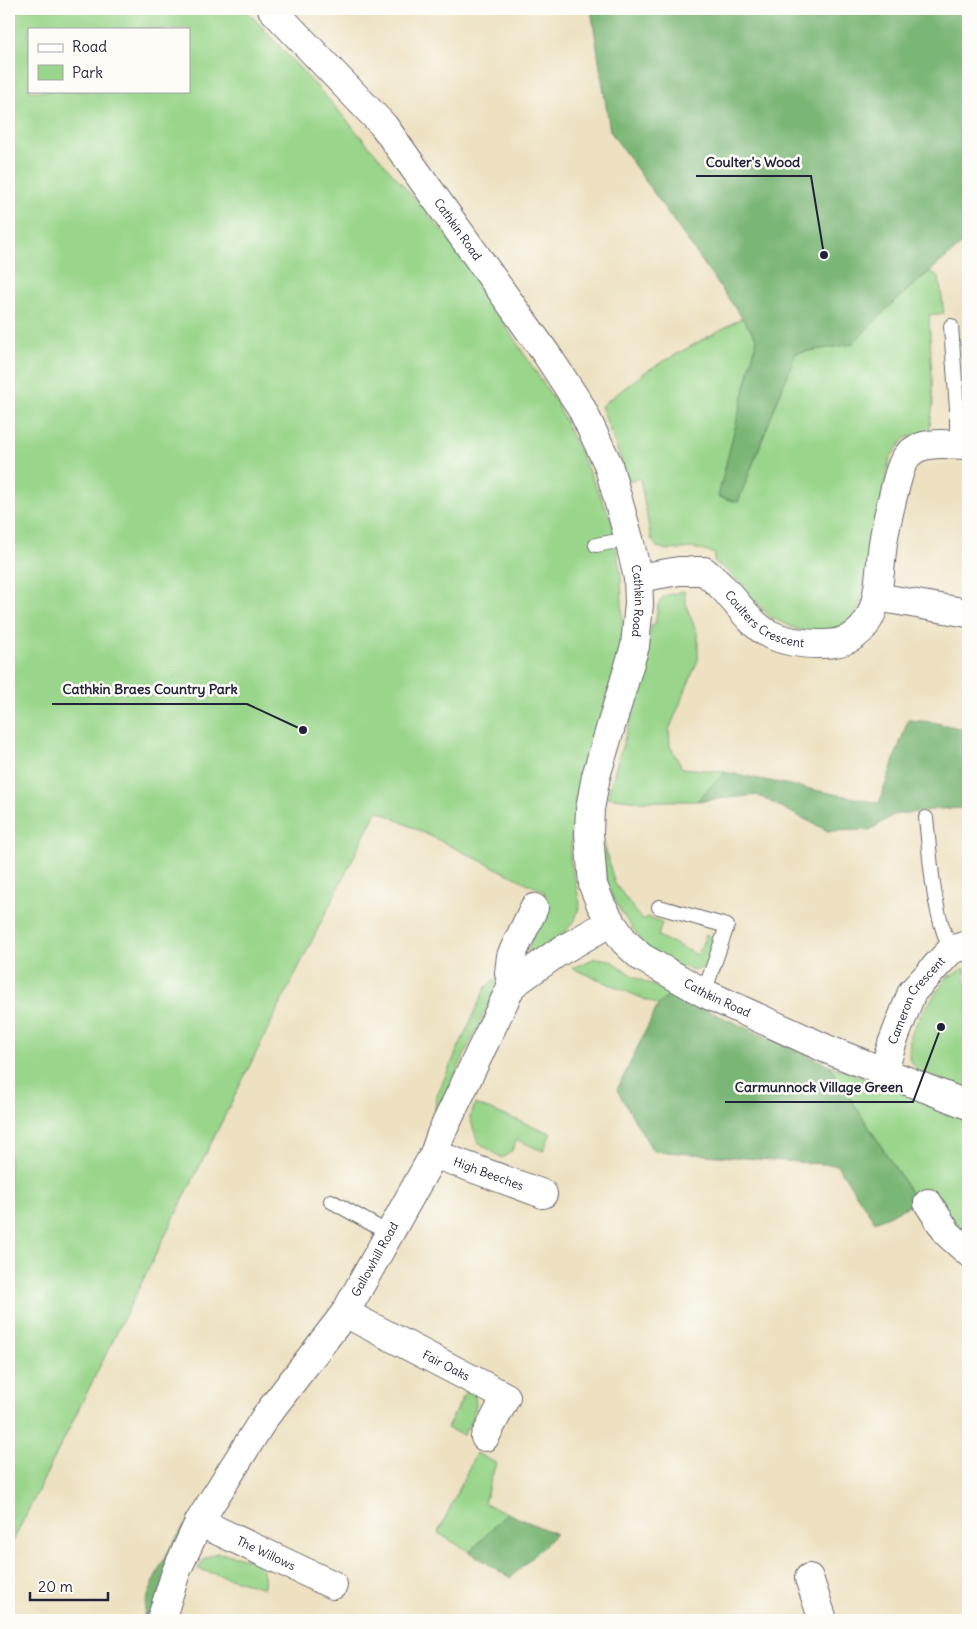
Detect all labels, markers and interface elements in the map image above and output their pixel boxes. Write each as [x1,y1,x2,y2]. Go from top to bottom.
legend [28,28,190,92]
text: Road [72,37,107,56]
text: Park [72,63,103,82]
callout: Coulter's Wood [696,147,811,176]
text: Coulter's Wood [706,153,801,171]
street label: Cathkin Road [431,195,485,263]
street label: Cathkin Road [628,563,647,638]
street label: Coulters Crescent [722,587,805,650]
callout: Cathkin Braes Country Park [52,675,247,704]
text: Cathkin Braes Country Park [62,680,238,698]
street label: Cameron Crescent [885,953,948,1046]
street label: Cathkin Road [681,975,753,1020]
callout: Carmunnock Village Green [725,1073,913,1102]
text: Carmunnock Village Green [735,1078,903,1096]
street label: High Beeches [451,1154,526,1193]
street label: Gallowhill Road [348,1219,401,1299]
street label: Fair Oaks [420,1347,473,1384]
street label: The Willows [234,1533,298,1573]
scale bar [30,1569,108,1601]
text: 20 m [38,1577,73,1596]

